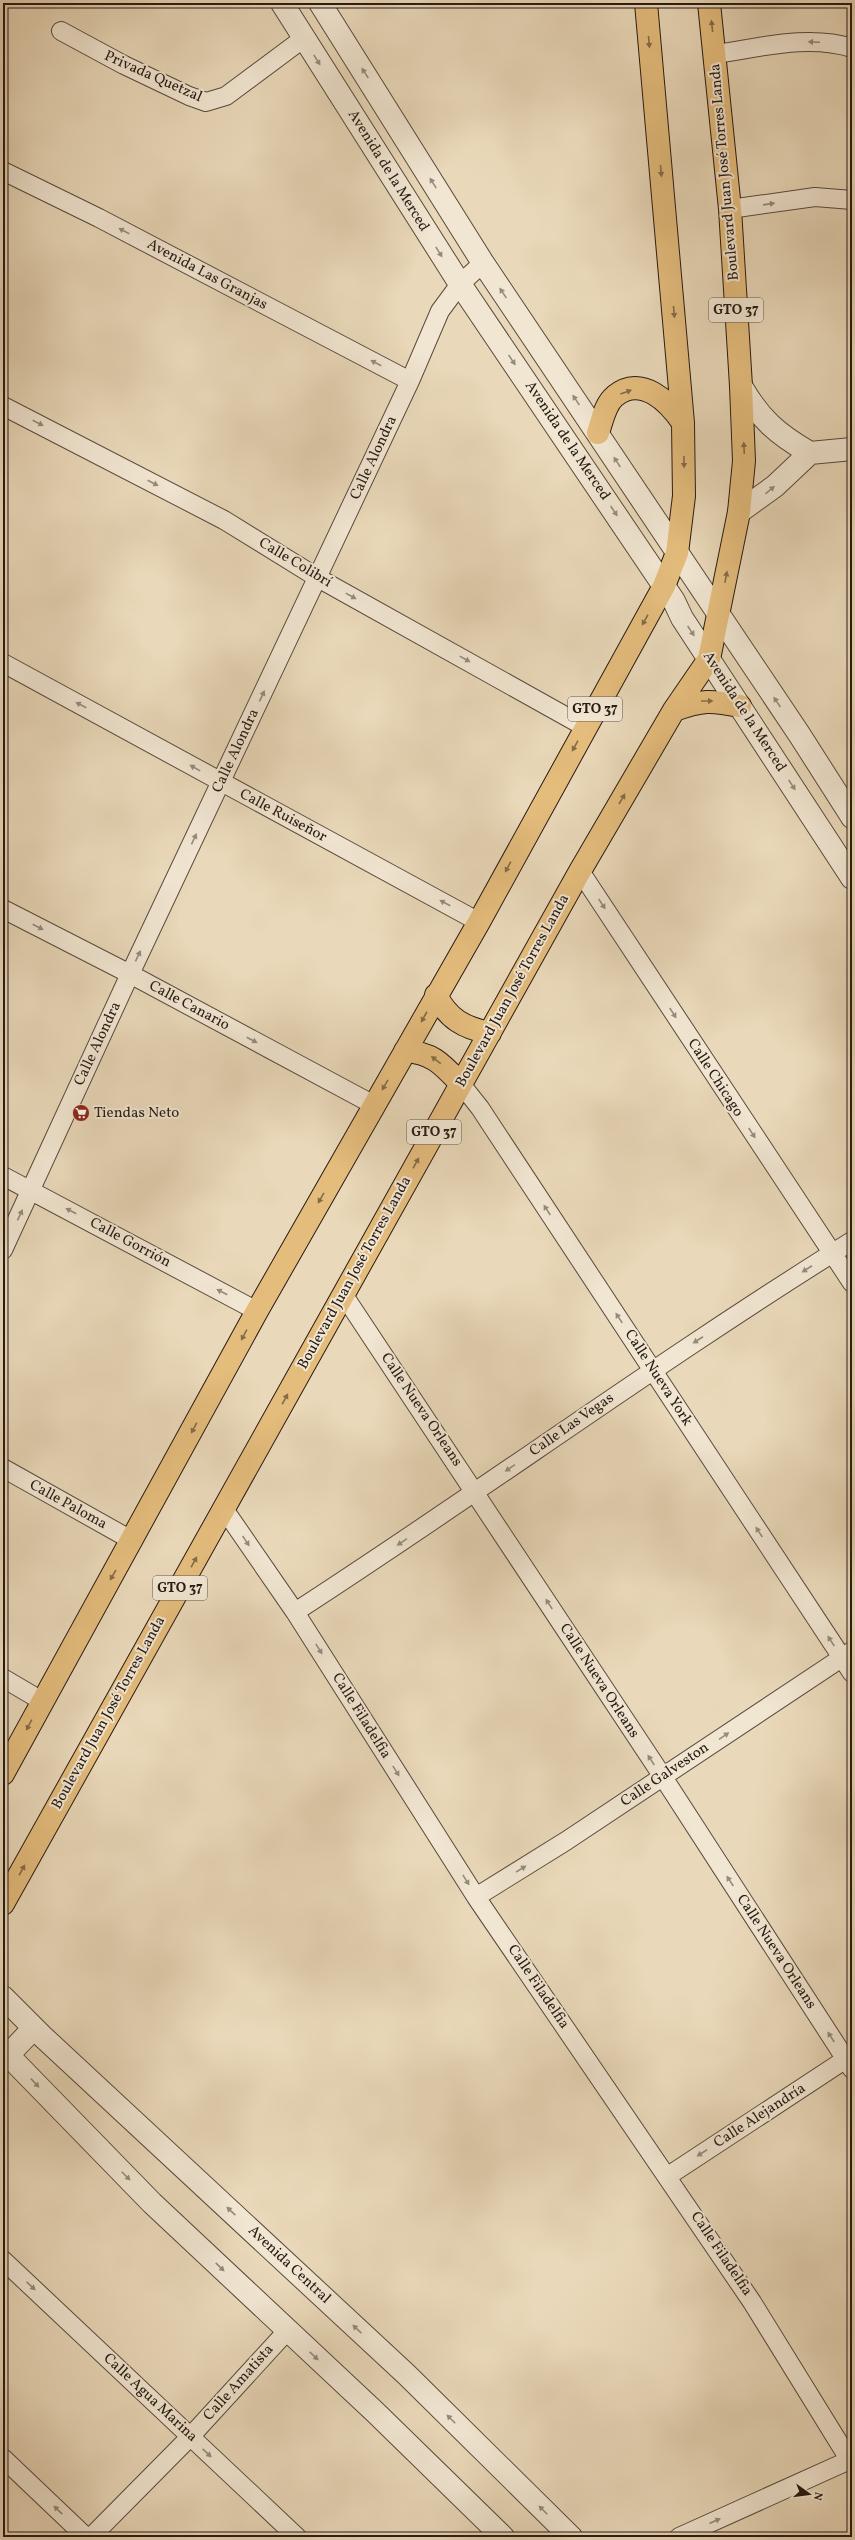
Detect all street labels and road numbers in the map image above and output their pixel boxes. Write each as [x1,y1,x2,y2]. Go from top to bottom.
street label: Privada Quetzal [101,46,205,108]
street label: Boulevard Juan José Torres Landa [705,63,745,281]
street label: Avenida de la Merced [342,106,434,236]
street label: Avenida Las Granjas [143,234,271,316]
road number: GTO 37 [709,298,763,322]
street label: Avenida de la Merced [519,377,615,505]
street label: Calle Alondra [345,413,403,503]
street label: Calle Colibrí [254,533,336,593]
street label: Avenida de la Merced [697,648,791,776]
road number: GTO 37 [568,697,622,721]
street label: Calle Alondra [207,706,265,796]
street label: Calle Ruiseñor [236,784,330,848]
street label: Boulevard Juan José Torres Landa [451,891,575,1091]
street label: Calle Canario [145,976,233,1036]
street label: Calle Alondra [69,999,127,1089]
street label: Calle Chicago [682,1035,748,1121]
road number: GTO 37 [407,1120,461,1144]
street label: Boulevard Juan José Torres Landa [293,1173,417,1373]
street label: Calle Gorrión [86,1213,174,1273]
street label: Calle Nueva York [619,1326,697,1430]
street label: Calle Nueva Orleans [375,1349,467,1471]
street label: Calle Las Vegas [526,1388,618,1462]
street label: Calle Paloma [25,1475,111,1535]
road number: GTO 37 [153,1576,207,1600]
street label: Boulevard Juan José Torres Landa [47,1613,171,1813]
street label: Calle Nueva Orleans [554,1620,644,1742]
street label: Calle Filadelfia [326,1669,396,1763]
street label: Calle Galveston [617,1738,713,1812]
street label: Calle Nueva Orleans [731,1891,821,2013]
street label: Calle Filadelfia [502,1941,574,2033]
street label: Calle Alejandría [710,2078,810,2154]
street label: Calle Filadelfia [685,2208,757,2300]
street label: Avenida Central [243,2221,335,2309]
street label: Calle Amatista [199,2340,279,2426]
street label: Calle Agua Marina [98,2349,202,2447]

